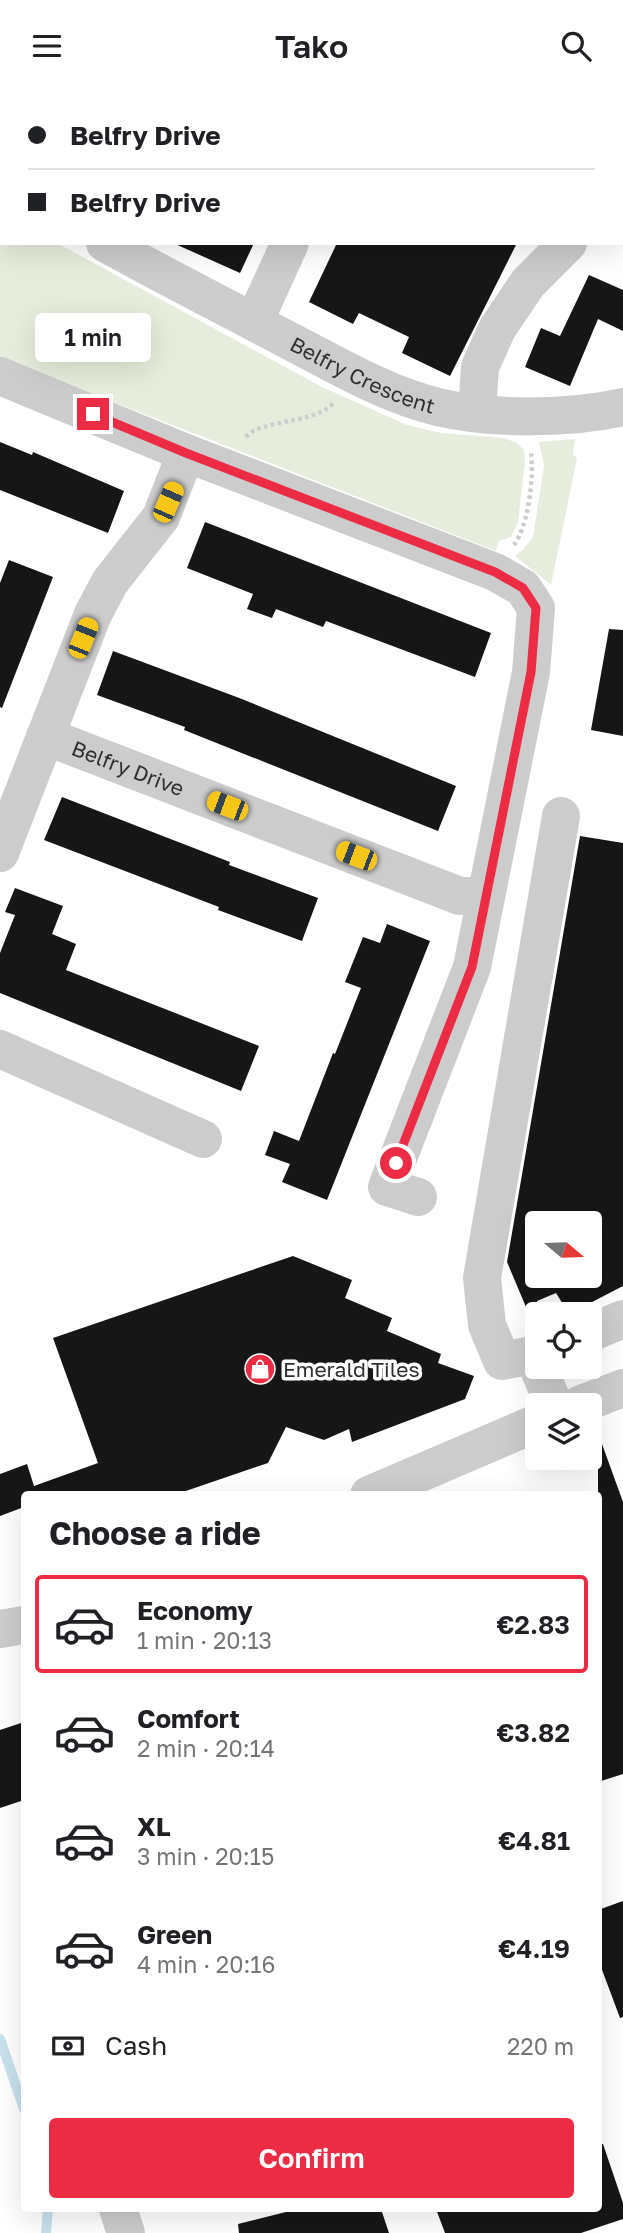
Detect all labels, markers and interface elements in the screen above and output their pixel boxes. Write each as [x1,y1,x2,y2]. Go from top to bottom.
icon: menu [28,27,66,65]
text: Tako [275,27,348,65]
icon: search [557,27,595,65]
text: Belfry Drive [70,120,221,151]
text: Belfry Drive [70,187,221,218]
callout: 1 min [35,313,151,361]
text: 1 min [64,323,122,351]
street label: Belfry Crescent [286,331,438,419]
route end [77,398,109,430]
car [150,479,187,525]
car [66,615,101,661]
street label: Belfry Drive [68,735,188,801]
car [204,789,251,823]
car [333,839,380,873]
route start [380,1147,412,1179]
north arrow [525,1211,602,1288]
map controls [525,1211,602,1470]
button: locate [525,1302,602,1379]
shop icon: Emerald Tiles [243,1352,277,1386]
place label: Emerald Tiles [283,1356,420,1382]
button: layers [525,1393,602,1470]
text: Choose a ride [49,1514,261,1552]
icon: car [53,1593,116,1656]
text: Economy [137,1595,253,1626]
text: €2.83 [496,1609,570,1640]
text: 1 min · 20:13 [137,1626,272,1654]
icon: car [53,1701,116,1764]
text: Comfort [137,1703,240,1734]
text: €3.82 [496,1717,570,1748]
text: 2 min · 20:14 [137,1734,275,1762]
icon: car [53,1809,116,1872]
text: XL [137,1811,171,1842]
text: €4.81 [498,1825,570,1856]
text: 3 min · 20:15 [137,1842,274,1870]
icon: car [53,1917,116,1980]
text: Green [137,1919,212,1950]
text: €4.19 [498,1933,570,1964]
text: 4 min · 20:16 [137,1950,275,1978]
icon: cash [49,2027,87,2065]
text: Cash [105,2030,167,2061]
text: 220 m [507,2032,574,2060]
button: Confirm [49,2118,574,2198]

